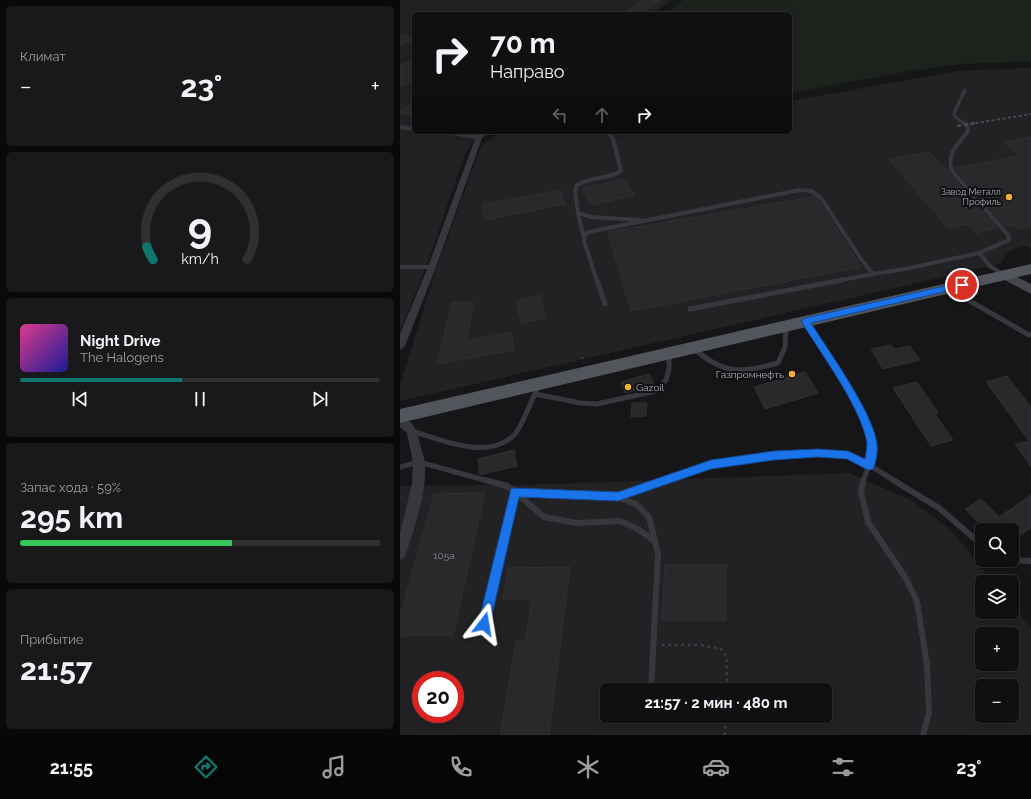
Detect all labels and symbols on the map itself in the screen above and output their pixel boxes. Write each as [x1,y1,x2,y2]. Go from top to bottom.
place label: Завод Металл Профиль [941,187,1002,207]
marker: Завод Металл Профиль [1004,192,1014,202]
pin [945,268,979,302]
place label: Газпромнефть [716,369,784,380]
marker: Газпромнефть [787,369,797,379]
marker: Gazoil [623,382,633,392]
place label: Gazoil [636,382,665,393]
house number: 105а [433,550,455,561]
position arrow [463,603,505,645]
speed limit sign: 20 [412,671,464,723]

